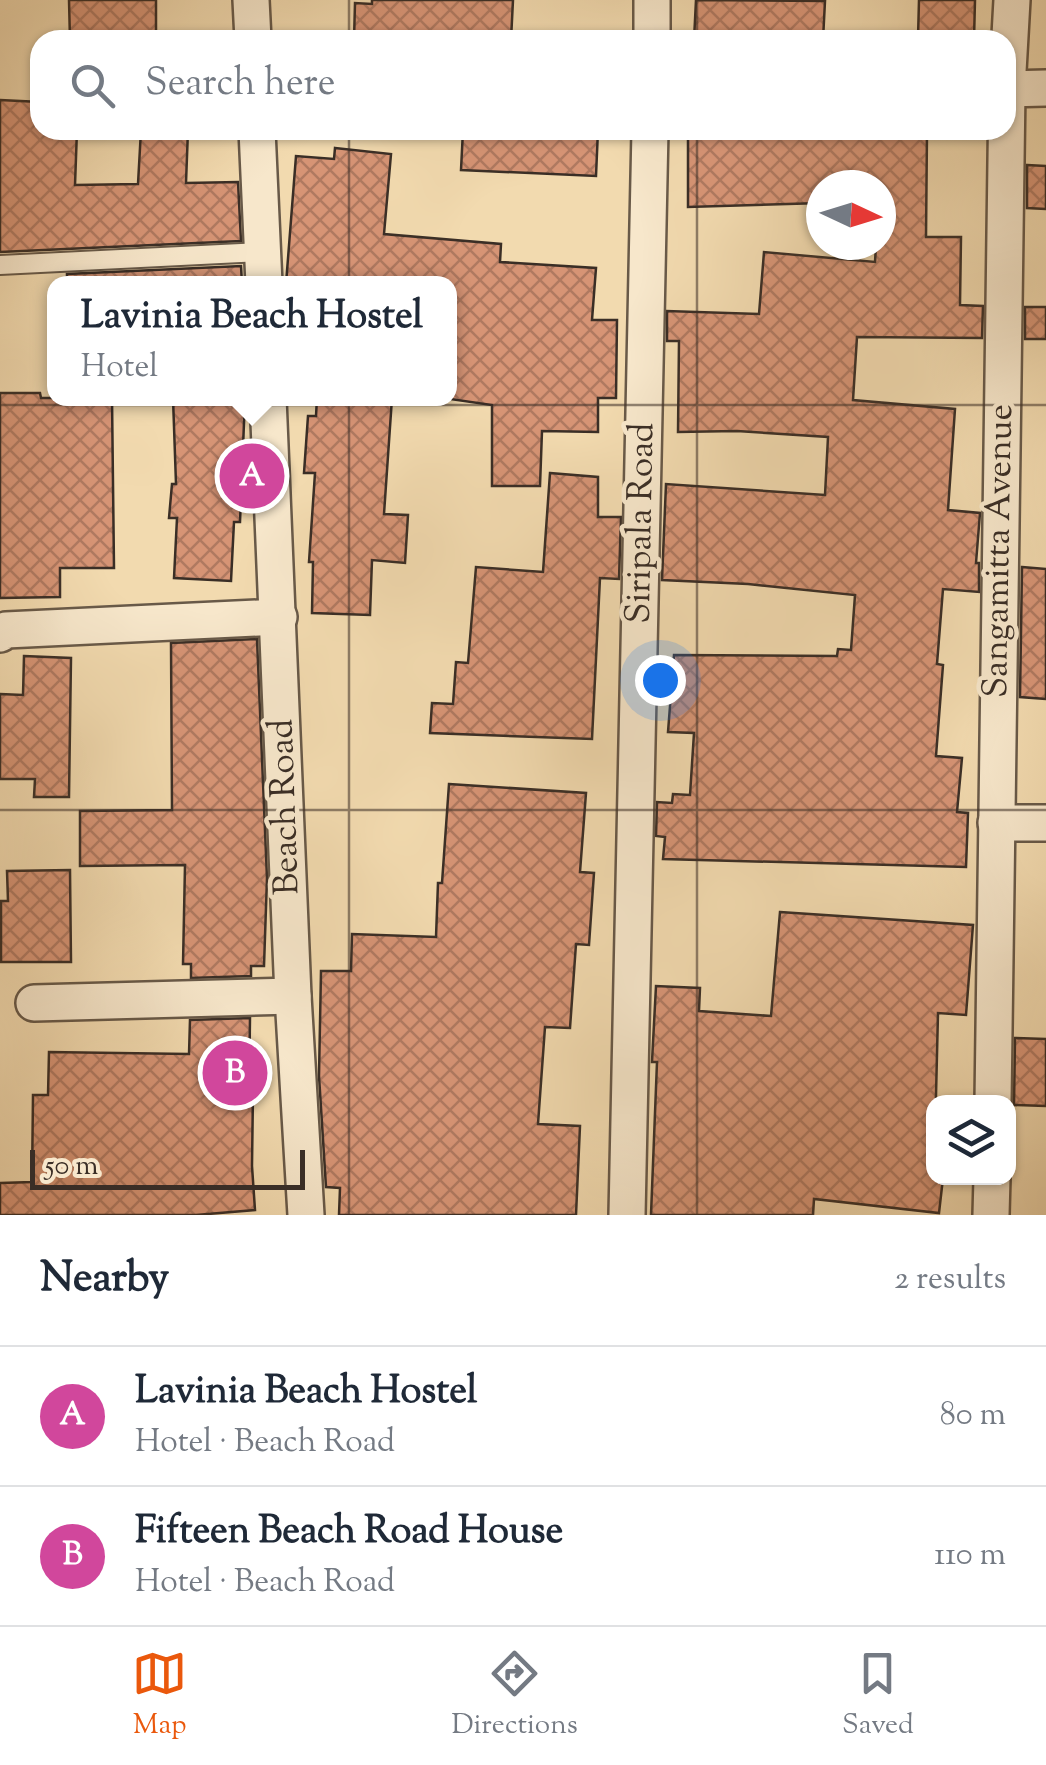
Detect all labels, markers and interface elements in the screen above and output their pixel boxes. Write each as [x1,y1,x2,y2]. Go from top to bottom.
search box [30,30,1016,140]
icon: search [65,58,120,113]
text: Search here [145,58,336,112]
north arrow [806,170,896,260]
popup [47,276,457,406]
text: Lavinia Beach Hostel [81,291,423,345]
text: Hotel [81,345,158,391]
street label: Sangamitta Avenue [972,404,1028,698]
street label: Siripala Road [615,422,669,624]
pin: A [220,438,284,514]
your location [635,655,686,706]
street label: Beach Road [257,718,315,896]
pin: B [202,1036,268,1110]
map controls [926,1095,1016,1185]
button: layers [926,1095,1016,1185]
scale bar [30,1145,305,1190]
text: 50 m [45,1147,99,1187]
text: Nearby [40,1250,169,1310]
text: 2 results [894,1257,1006,1303]
text: Lavinia Beach Hostel [135,1366,477,1420]
text: A [60,1393,85,1439]
text: 80 m [940,1393,1006,1439]
text: Hotel · Beach Road [135,1420,395,1466]
text: Fifteen Beach Road House [135,1506,563,1560]
text: B [62,1533,83,1579]
text: 110 m [934,1533,1006,1579]
text: Hotel · Beach Road [135,1560,395,1606]
tab: Map [132,1646,187,1746]
tab: Directions [451,1646,578,1746]
tab: Saved [842,1646,914,1746]

